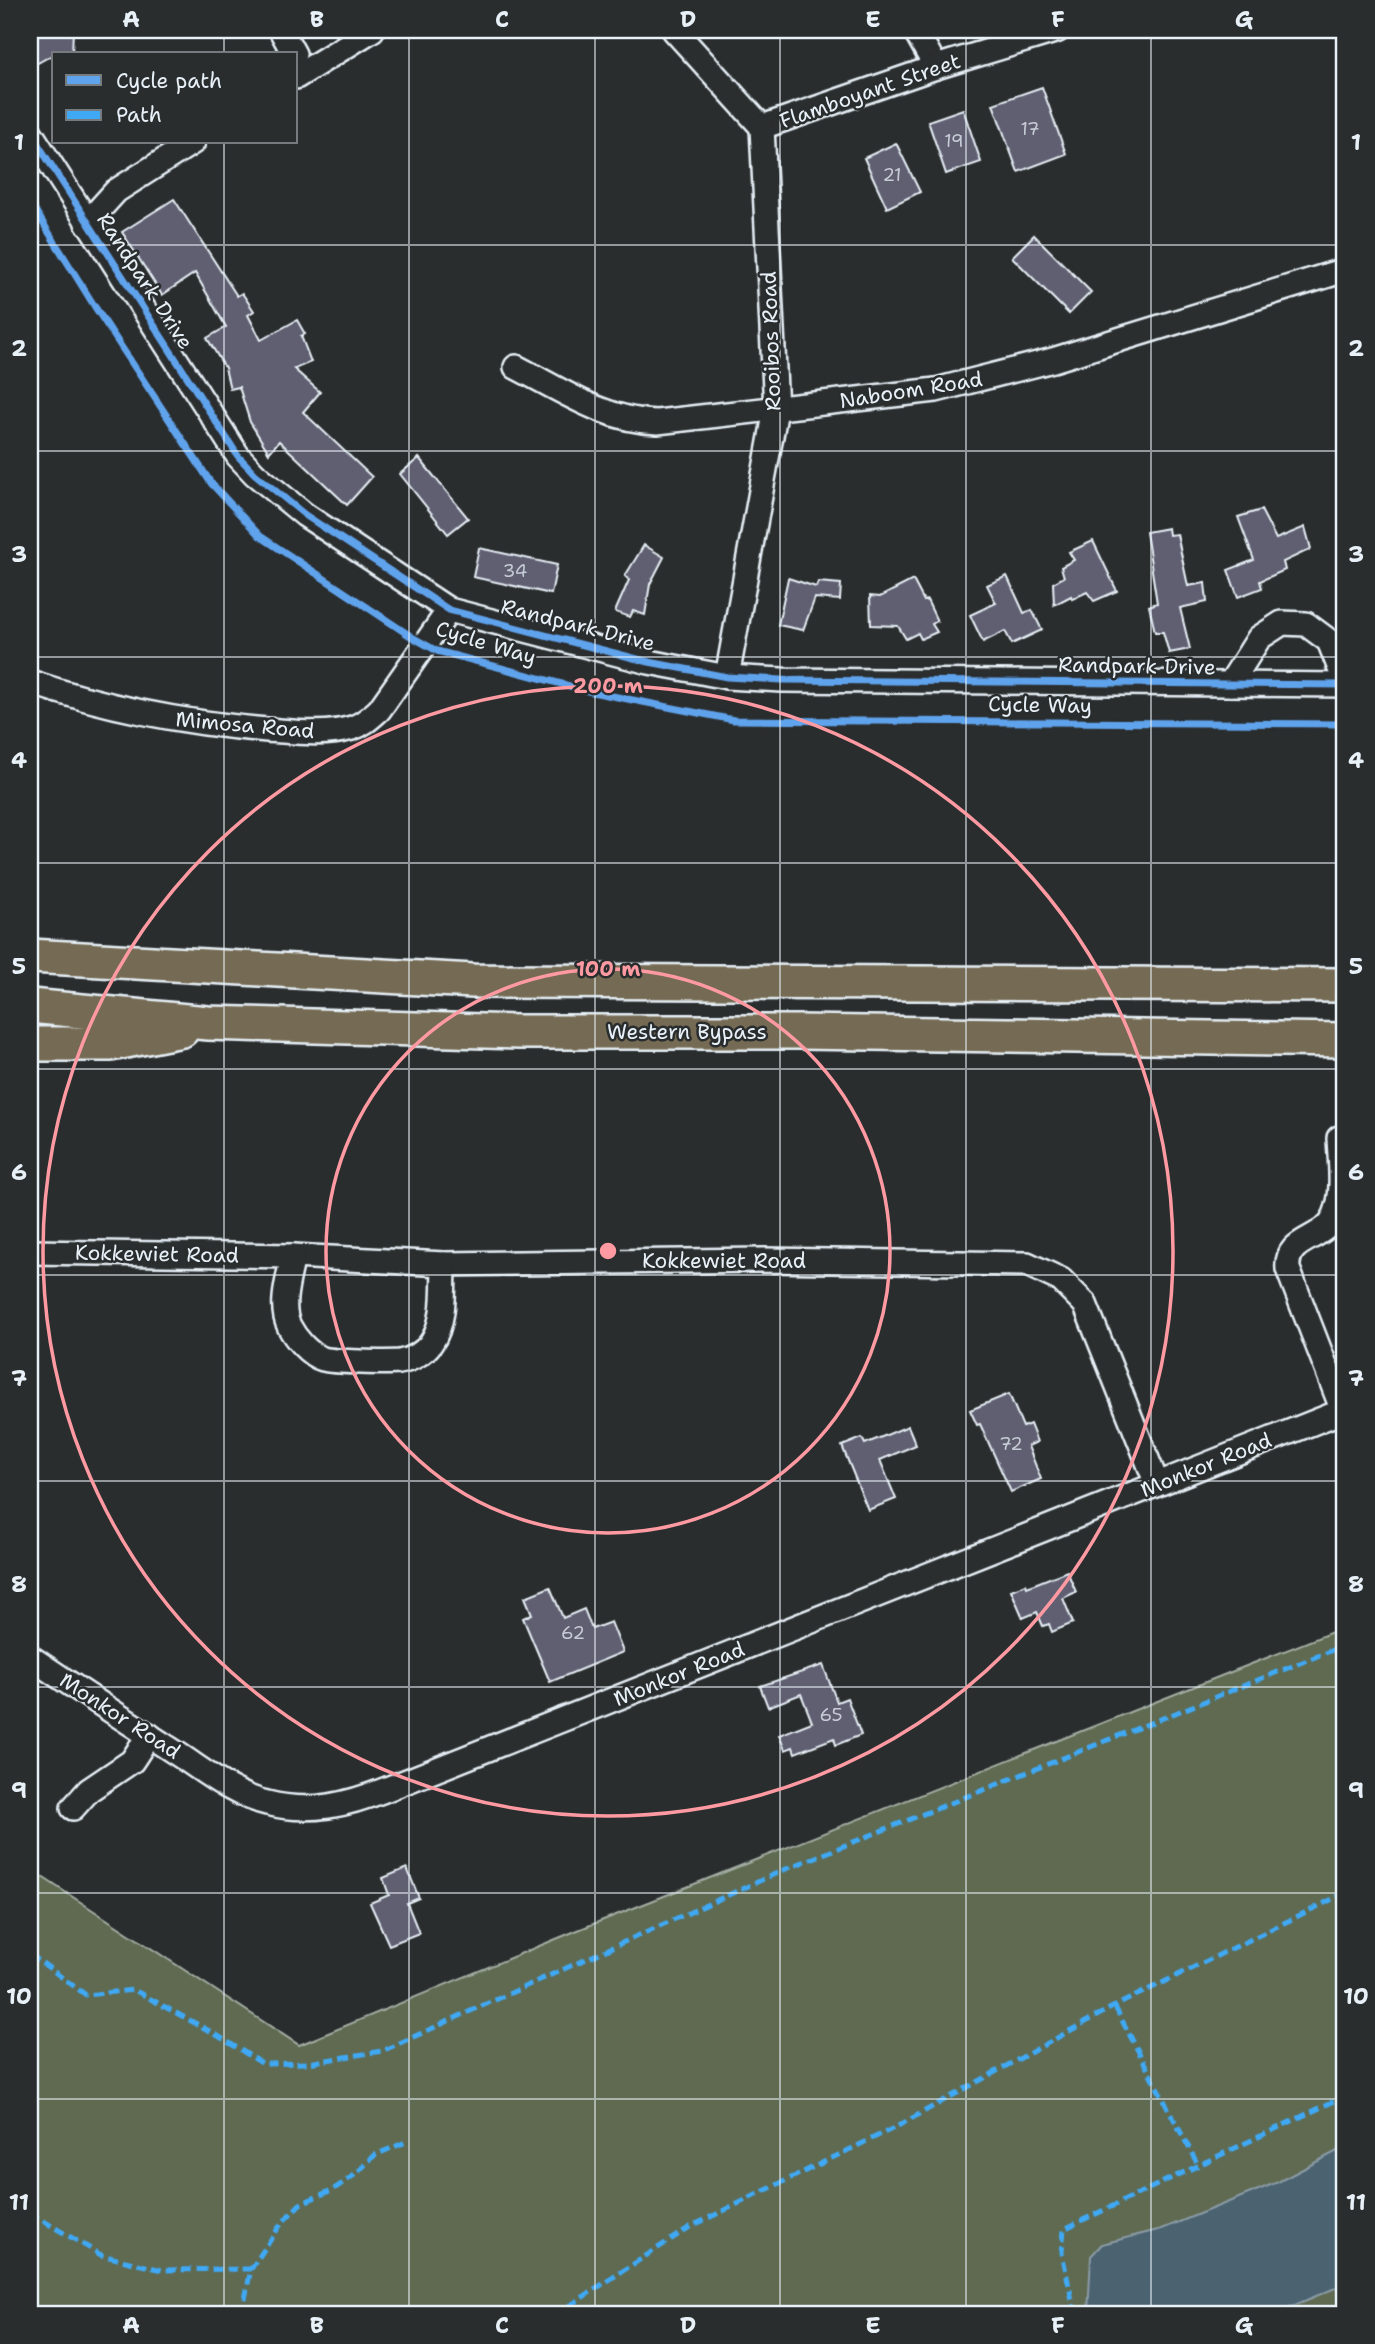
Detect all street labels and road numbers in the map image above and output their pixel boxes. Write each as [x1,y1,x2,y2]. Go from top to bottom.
street label: Flamboyant Street [776,47,964,135]
street label: Randpark Drive [90,207,200,355]
street label: Rooibos Road [755,271,787,411]
street label: Naboom Road [837,365,985,415]
street label: Randpark Drive [498,592,658,658]
street label: Cycle Way [432,614,540,672]
street label: Randpark Drive [1058,651,1216,681]
street label: Cycle Way [988,690,1092,720]
street label: Mimosa Road [174,705,316,745]
street label: Western Bypass [607,1018,767,1046]
street label: Kokkewiet Road [75,1239,239,1269]
street label: Kokkewiet Road [642,1247,806,1275]
street label: Monkor Road [1136,1426,1276,1504]
street label: Monkor Road [609,1635,749,1713]
street label: Monkor Road [54,1666,186,1766]

